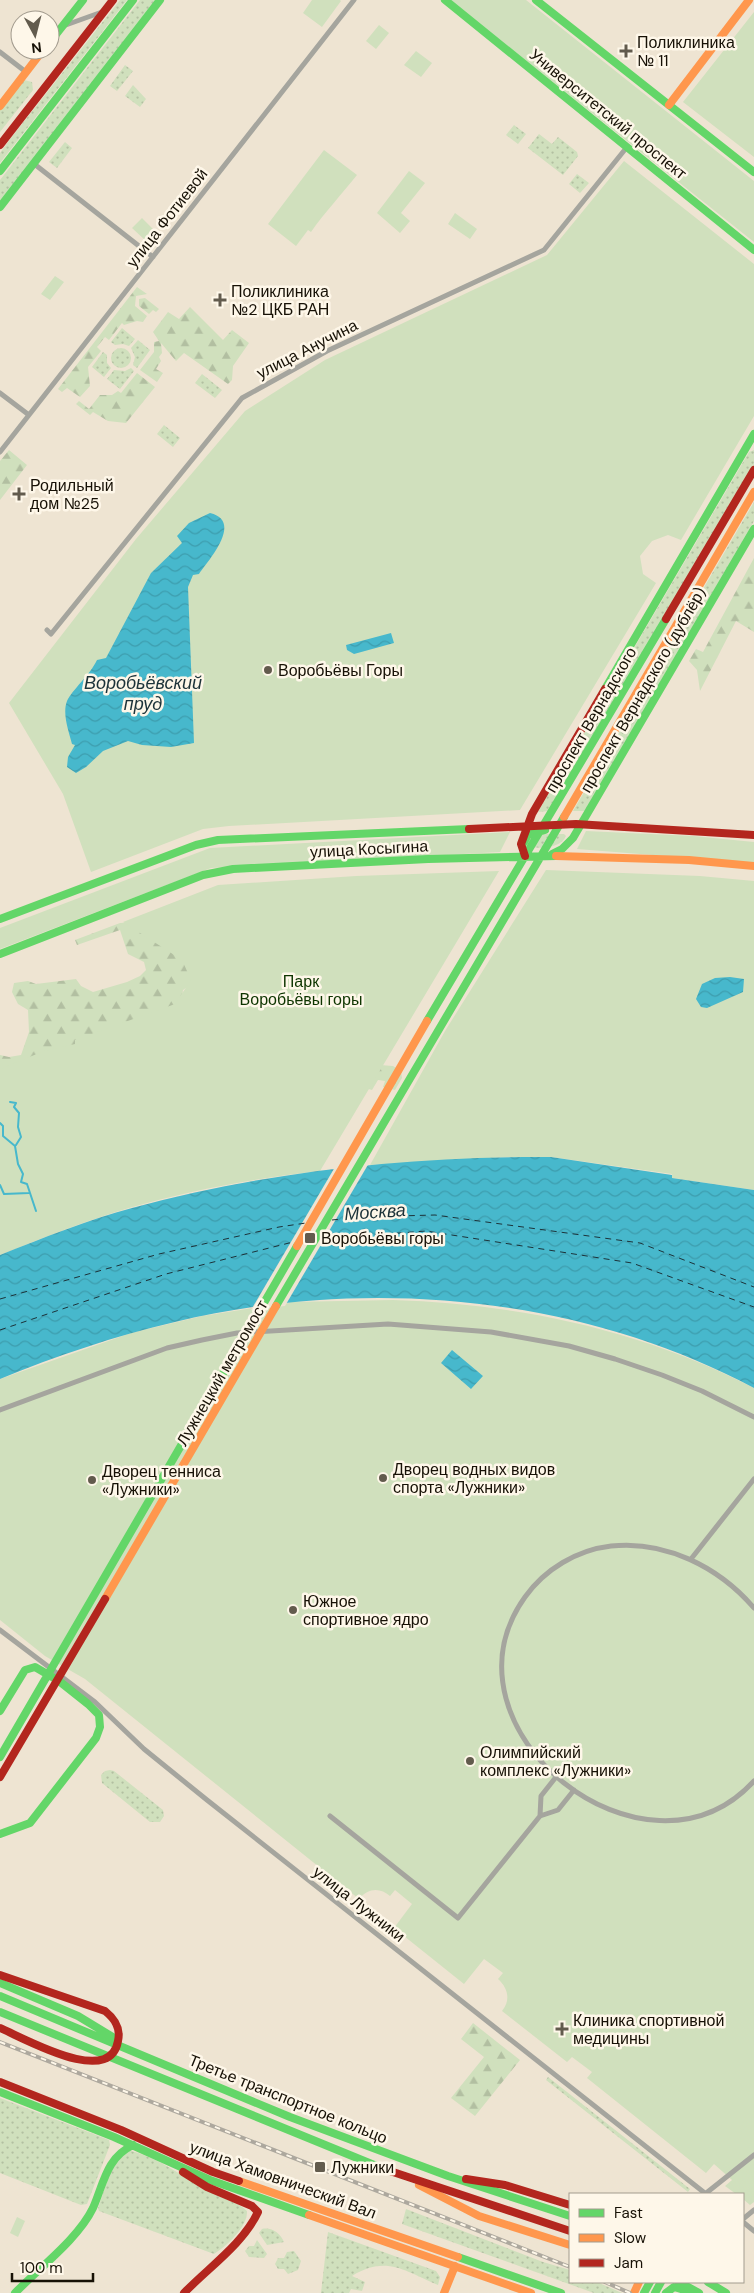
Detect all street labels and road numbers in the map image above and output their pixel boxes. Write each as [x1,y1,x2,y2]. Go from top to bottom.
street label: Университетский проспект [525,44,692,184]
street label: улица Фотиевой [122,164,212,272]
street label: улица Анучина [253,314,361,383]
street label: проспект Вернадского (дублёр) [576,584,710,796]
street label: проспект Вернадского [541,644,641,796]
street label: улица Косыгина [309,835,429,863]
street label: Лужнецкий метромост [172,1296,273,1450]
street label: улица Лужники [309,1861,409,1947]
street label: Третье транспортное кольцо [186,2049,391,2149]
street label: улица Хамовнический Вал [187,2136,379,2224]

